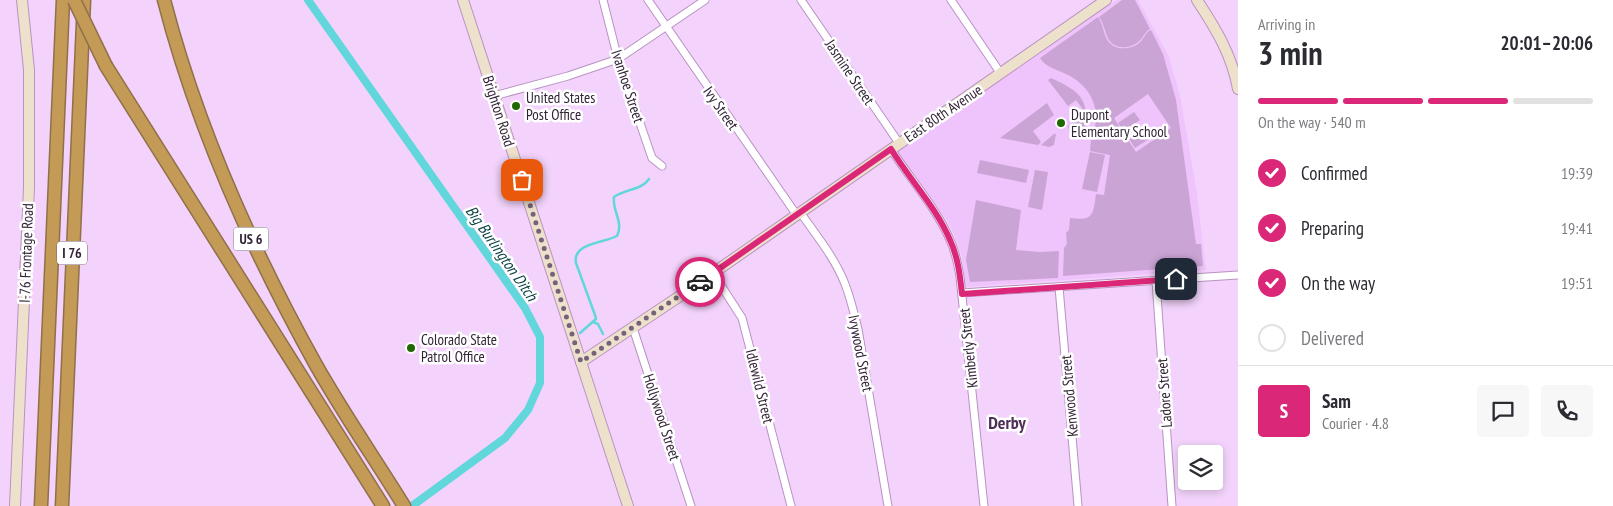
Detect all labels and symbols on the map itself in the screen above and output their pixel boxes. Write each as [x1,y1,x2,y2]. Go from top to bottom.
street label: Jasmine Street [821,35,879,108]
street label: Ivanhoe Street [607,47,649,125]
street label: Brighton Road [479,73,519,149]
street label: East 80th Avenue [900,80,986,146]
street label: Ivy Street [699,83,743,133]
place label: United States Post Office [526,88,595,124]
marker: United States Post Office [510,100,522,112]
place label: Dupont Elementary School [1071,105,1168,141]
marker: Dupont Elementary School [1055,117,1067,129]
pin [501,159,543,201]
water label: Big Burlington Ditch [462,201,543,305]
street label: I-76 Frontage Road [15,203,37,303]
road number: US 6 [234,228,268,250]
road number: I 76 [57,242,87,264]
courier [675,257,725,307]
pin [1155,258,1197,300]
street label: Kimberly Street [954,307,982,389]
street label: Ivywood Street [844,313,878,393]
place label: Colorado State Patrol Office [421,330,497,366]
marker: Colorado State Patrol Office [405,342,417,354]
street label: Idlewild Street [742,347,778,425]
street label: Kenwood Street [1056,354,1082,438]
street label: Ladore Street [1152,358,1176,428]
street label: Hollywood Street [639,371,685,463]
district label: Derby [988,411,1027,434]

